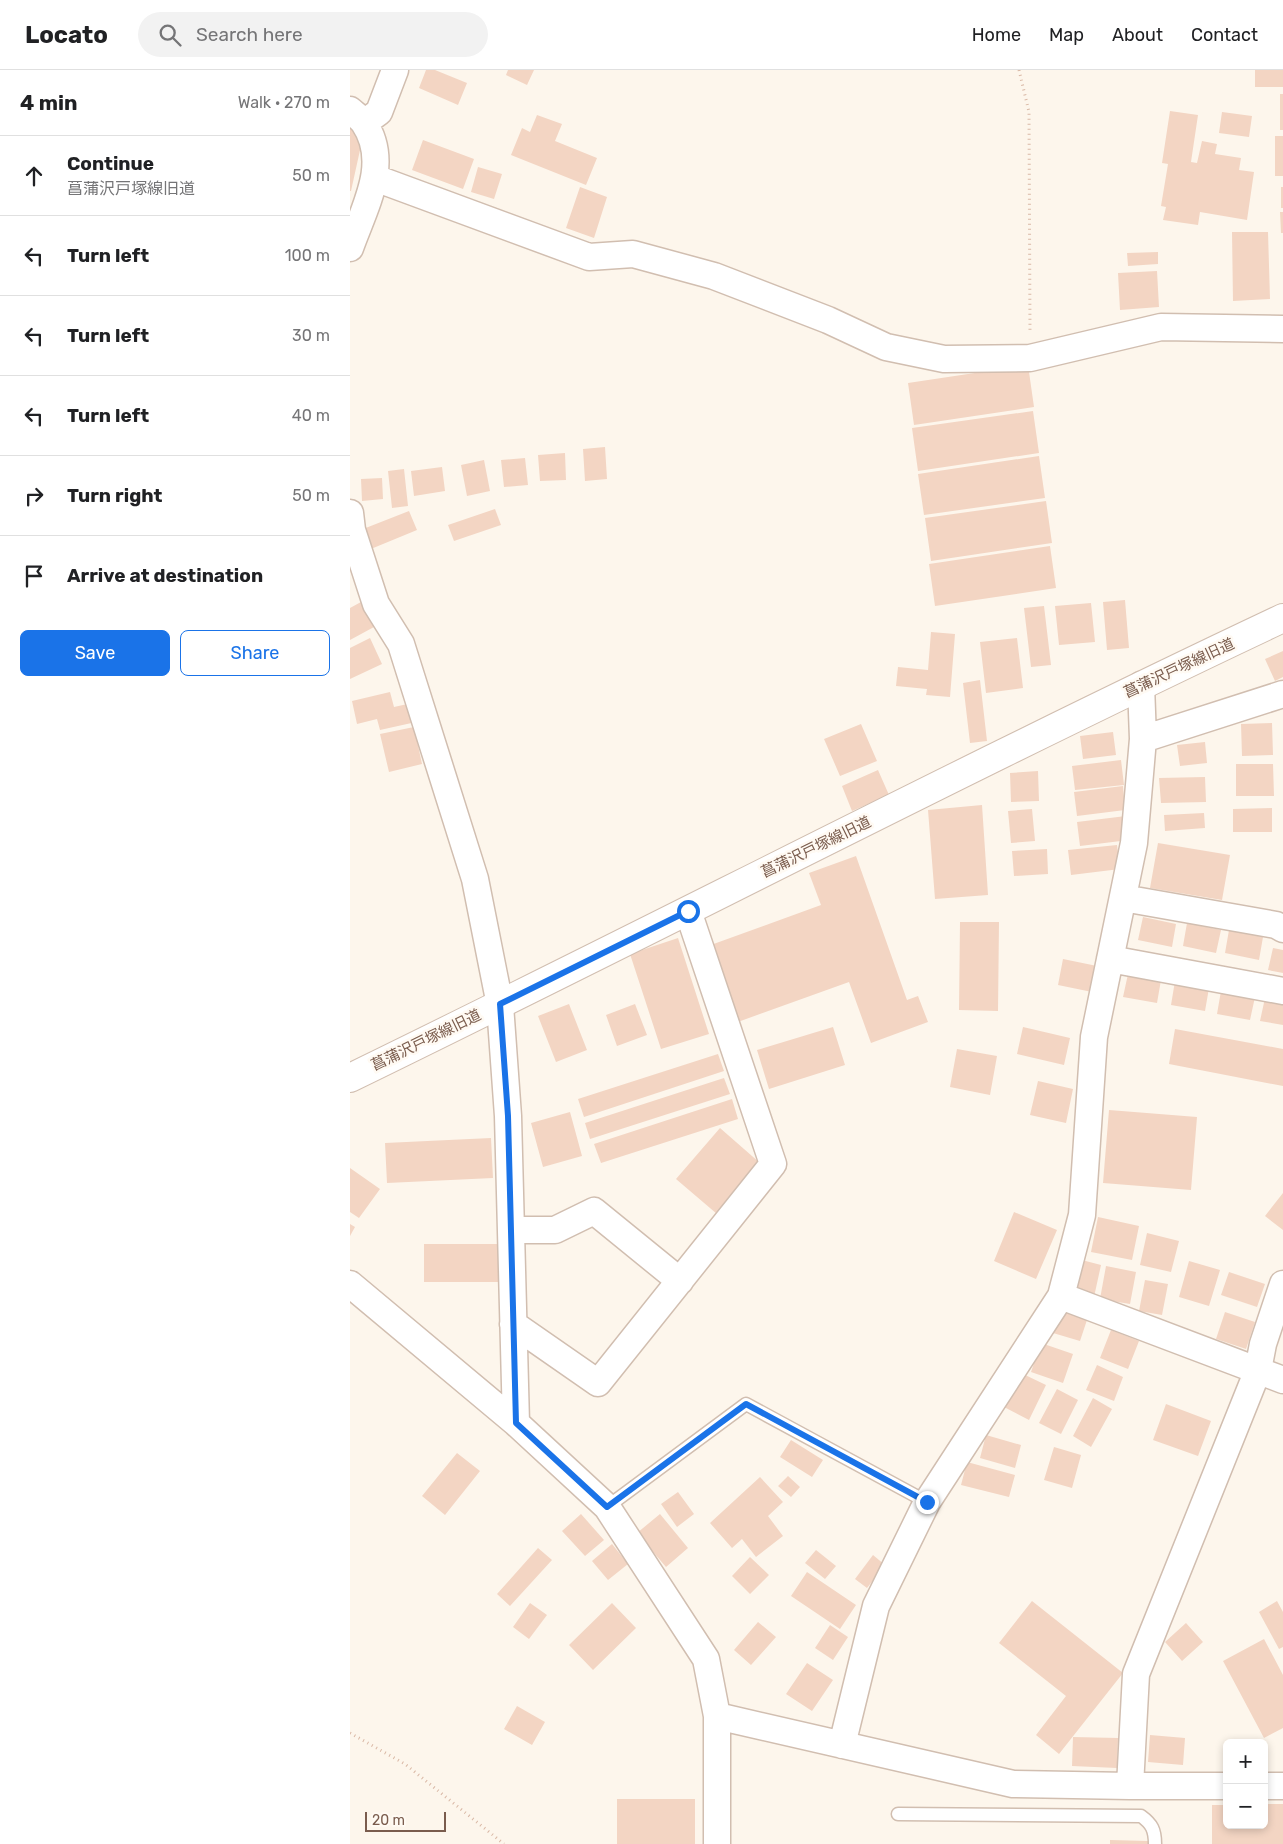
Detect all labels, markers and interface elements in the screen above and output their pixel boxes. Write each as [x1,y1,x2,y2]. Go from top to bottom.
search box [138,12,488,57]
text: Locato [25,21,108,49]
icon: search [156,21,184,49]
text: Search here [196,23,303,46]
text: Home [972,24,1021,46]
text: Map [1049,24,1084,46]
text: About [1112,24,1163,46]
text: Contact [1191,24,1258,46]
text: 4 min [20,90,78,115]
text: Walk · 270 m [238,93,330,112]
text: Continue [67,152,154,175]
icon: ahead [20,162,48,190]
text: 50 m [292,166,330,185]
text: 菖蒲沢戸塚線旧道 [67,179,195,198]
icon: left [20,242,48,270]
text: Turn left [67,244,149,267]
text: 100 m [285,246,330,265]
icon: left [20,322,48,350]
text: Turn left [67,324,149,347]
text: 30 m [292,326,330,345]
icon: left [20,402,48,430]
text: Turn left [67,404,149,427]
text: 40 m [292,406,330,425]
icon: right [20,482,48,510]
text: Turn right [67,484,162,507]
text: 50 m [292,486,330,505]
icon: arrive [20,562,48,590]
text: Arrive at destination [67,564,263,587]
button: Save [20,630,170,676]
button: Share [180,630,330,676]
street label: 菖蒲沢戸塚線旧道 [1121,634,1237,702]
street label: 菖蒲沢戸塚線旧道 [758,813,874,881]
route start [677,900,700,923]
street label: 菖蒲沢戸塚線旧道 [368,1006,484,1074]
route end [916,1491,939,1514]
map controls [1223,1739,1268,1829]
button: + [1223,1739,1268,1784]
button: − [1223,1784,1268,1829]
scale bar [365,1809,446,1832]
text: 20 m [372,1812,405,1829]

